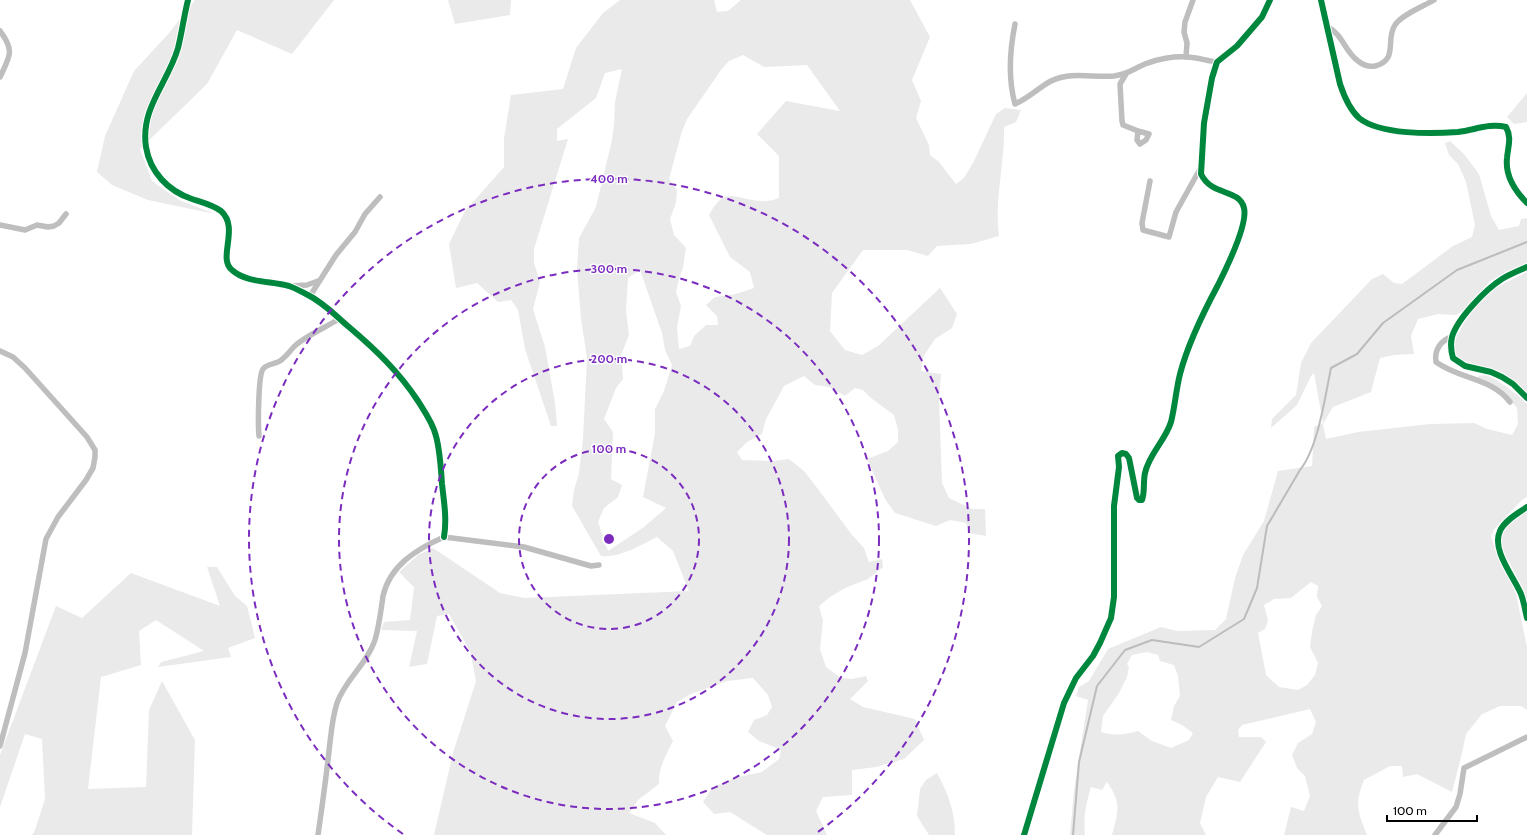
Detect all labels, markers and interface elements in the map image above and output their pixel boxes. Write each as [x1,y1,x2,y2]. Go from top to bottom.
text: 400 m [590,171,628,186]
text: 300 m [591,261,627,276]
text: 200 m [591,351,627,366]
text: 100 m [592,441,626,456]
centre of rings [602,532,616,546]
scale bar [1387,797,1477,823]
text: 100 m [1393,803,1427,818]

